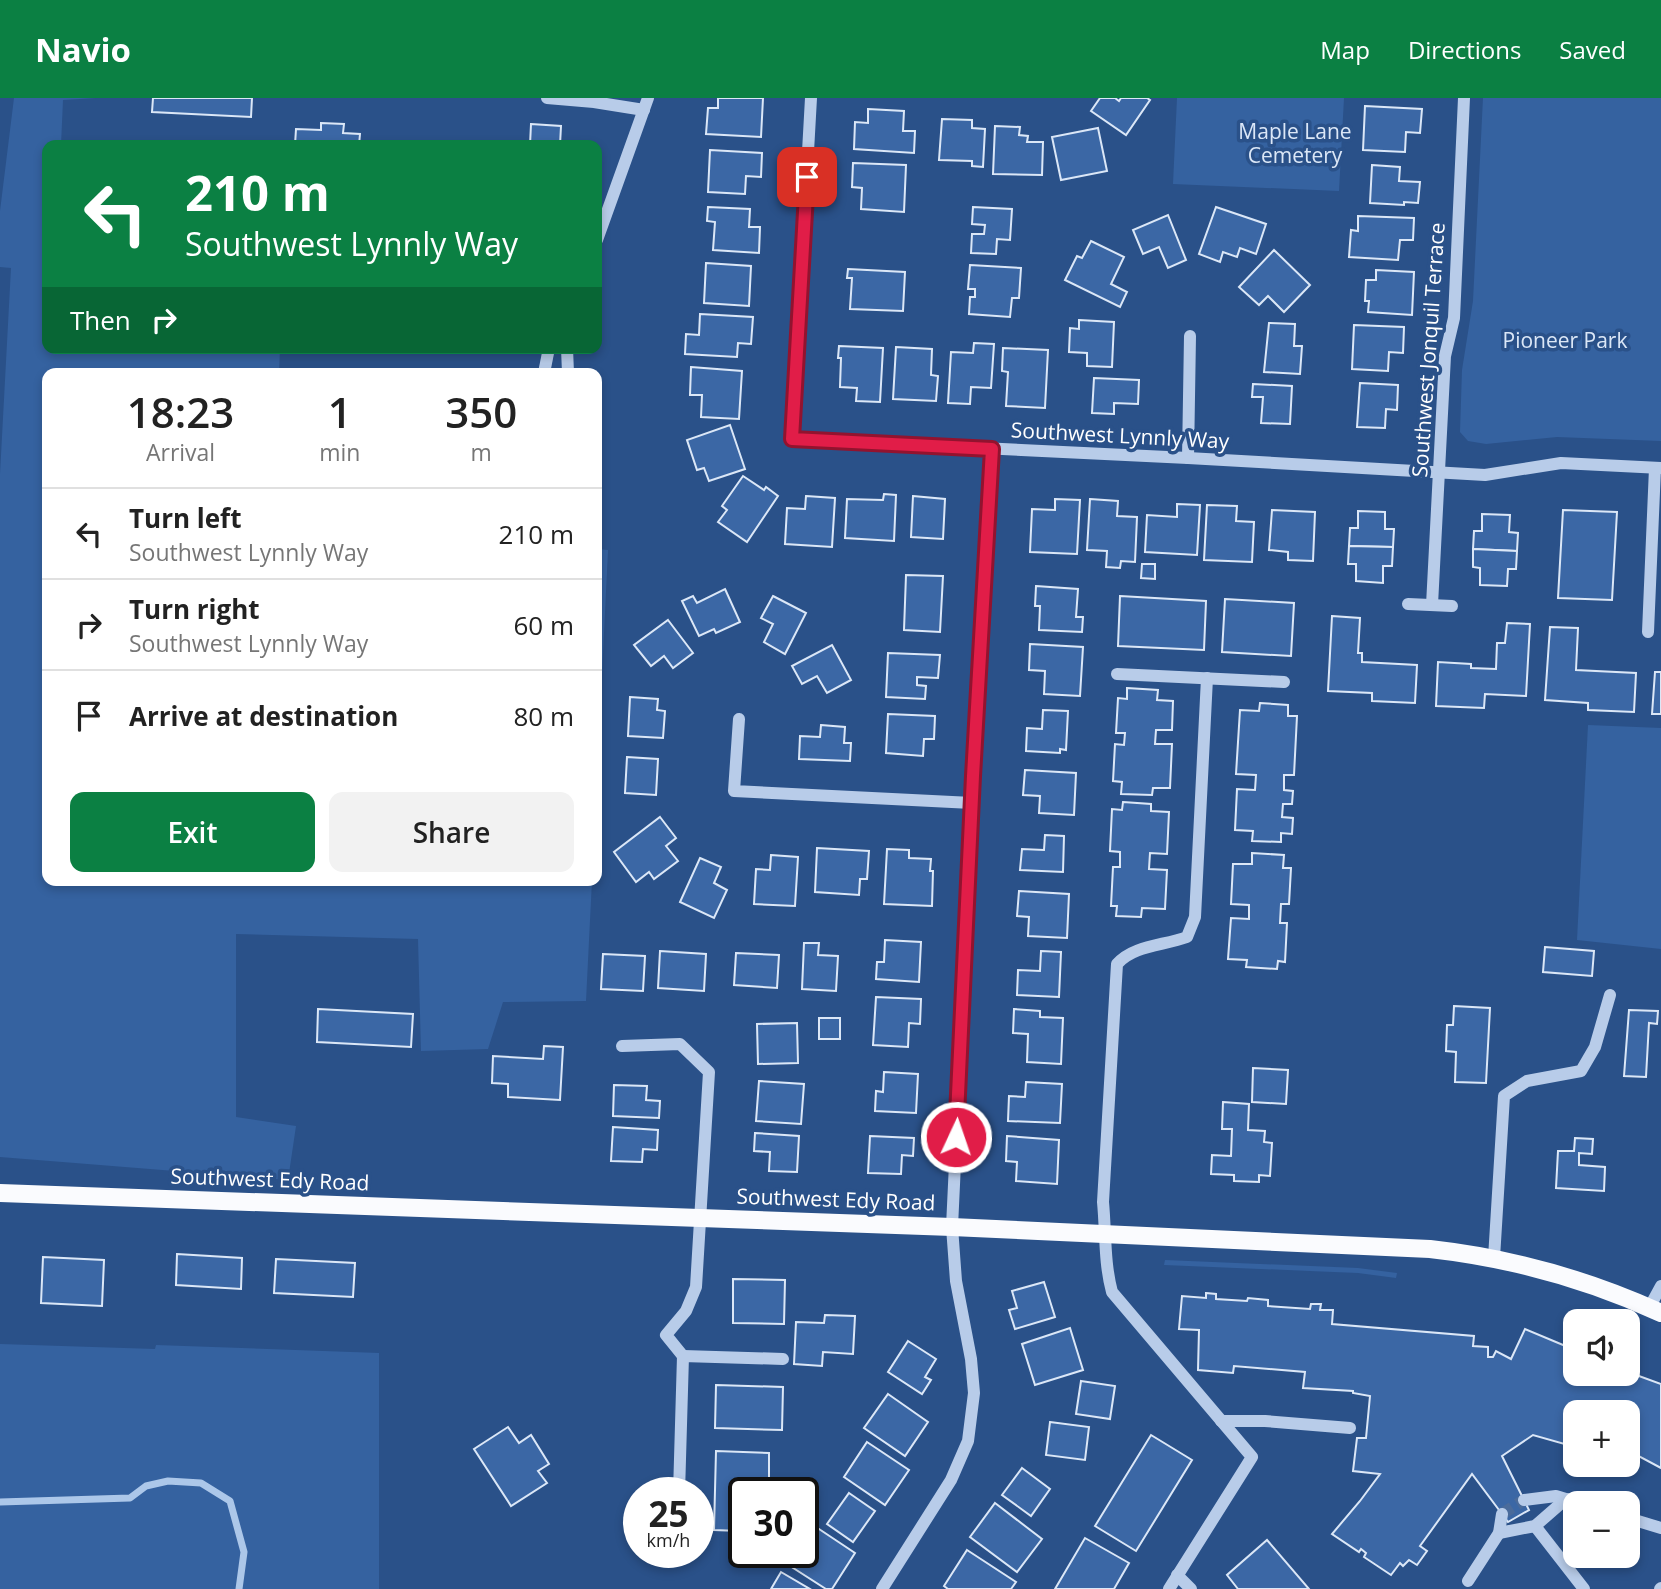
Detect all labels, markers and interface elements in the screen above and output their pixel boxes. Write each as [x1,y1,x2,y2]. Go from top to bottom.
text: Navio [35,27,131,72]
text: Map [1320,33,1370,66]
text: Directions [1408,33,1521,66]
text: Saved [1559,33,1626,66]
park label: Maple Lane Cemetery [1238,117,1352,169]
pin [777,147,837,207]
icon: arrive [788,158,826,196]
text: 210 m [185,159,330,225]
icon: left [70,168,161,259]
text: Southwest Lynnly Way [185,222,518,265]
street label: Southwest Jonquil Terrace [1405,222,1451,478]
icon: right [145,301,183,339]
text: Then [70,302,131,338]
park label: Pioneer Park [1503,326,1628,354]
text: 18:23 [127,383,234,440]
text: 1 [328,383,352,440]
text: 350 [445,383,517,440]
street label: Southwest Lynnly Way [1010,415,1230,455]
text: Arrival [146,436,215,468]
text: min [319,436,360,468]
text: m [471,436,492,468]
text: Turn left [129,500,241,536]
icon: left [70,515,108,553]
text: 210 m [499,516,574,552]
text: Southwest Lynnly Way [129,536,368,568]
text: Turn right [129,591,260,627]
icon: right [70,606,108,644]
text: 60 m [513,607,574,643]
text: Southwest Lynnly Way [129,627,368,659]
icon: arrive [70,697,108,735]
text: Arrive at destination [129,698,398,734]
text: 80 m [513,698,574,734]
button: Exit [70,792,315,872]
button: Share [329,792,574,872]
position arrow [919,1100,993,1174]
street label: Southwest Edy Road [170,1162,370,1196]
street label: Southwest Edy Road [736,1182,936,1216]
map controls [1563,1309,1640,1568]
button: sound [1563,1309,1640,1386]
button: + [1563,1400,1640,1477]
speed limit sign: 30 [728,1477,819,1568]
text: 25 [648,1490,689,1537]
button: − [1563,1491,1640,1568]
text: km/h [647,1528,690,1552]

